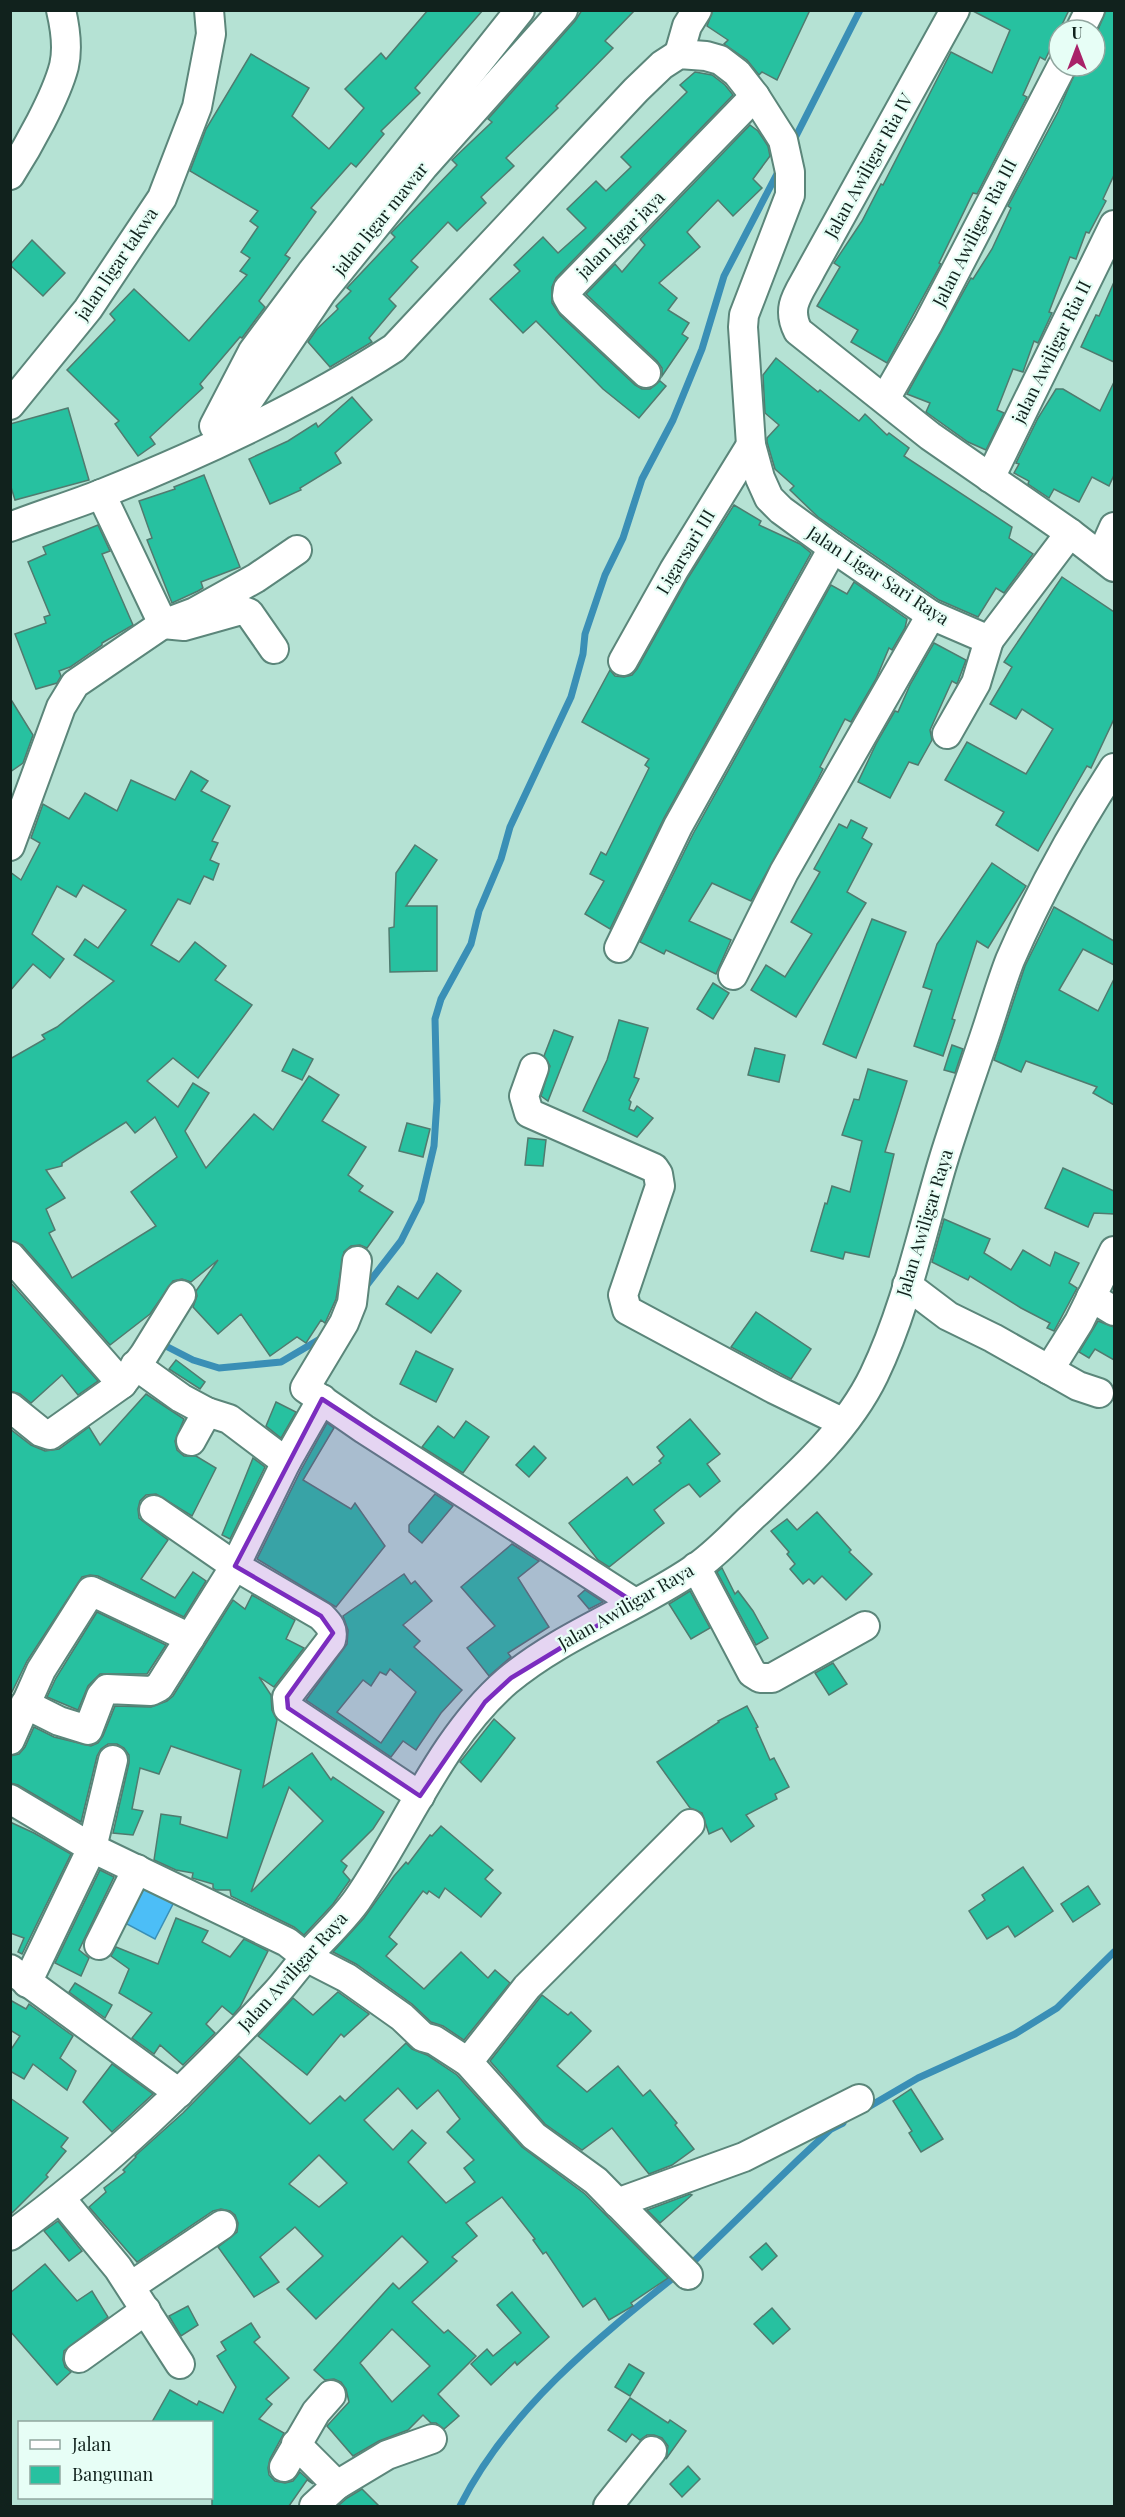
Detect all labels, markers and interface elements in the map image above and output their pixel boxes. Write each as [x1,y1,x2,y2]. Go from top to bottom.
north arrow [1047,18,1107,78]
text: U [1071,22,1083,43]
street label: Jalan Awiligar Ria IV [818,88,918,243]
street label: Jalan Awiligar Ria III [926,155,1022,311]
street label: jalan ligar mawar [327,157,433,281]
street label: jalan ligar jaya [570,185,669,284]
street label: jalan ligar takwa [69,202,163,325]
street label: jalan Awiligar Ria II [1006,276,1096,428]
street label: Ligarsari III [650,504,720,598]
street label: Jalan Ligar Sari Raya [802,520,954,630]
street label: Jalan Awiligar Raya [890,1146,958,1300]
street label: Jalan Awiligar Raya [552,1557,698,1655]
street label: Jalan Awiligar Raya [232,1906,352,2037]
legend [18,2421,213,2499]
text: Jalan [71,2432,112,2456]
text: Bangunan [72,2462,153,2486]

